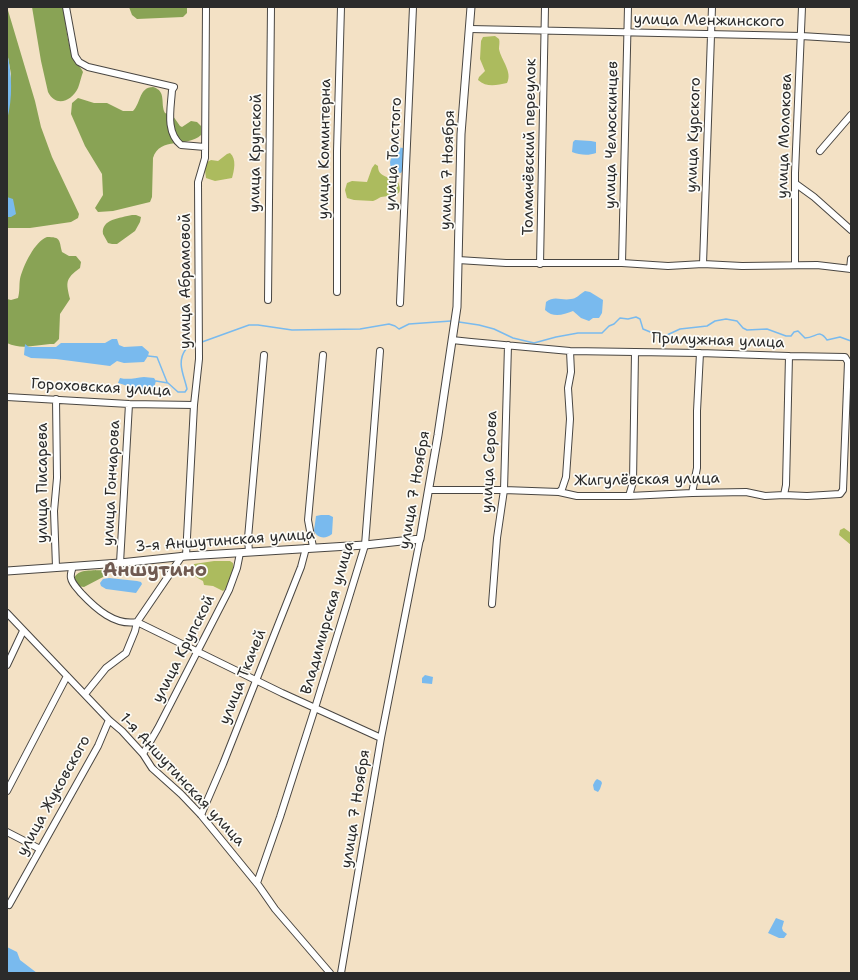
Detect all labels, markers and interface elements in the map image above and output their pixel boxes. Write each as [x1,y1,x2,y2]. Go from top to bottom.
street label: улица Менжинского [633,11,785,31]
street label: Толмачёвский переулок [519,58,541,236]
street label: улица Челюскинцев [602,61,622,209]
street label: улица Молокова [774,73,796,199]
street label: улица Курского [683,77,705,193]
street label: улица Коминтерна [315,79,335,219]
street label: улица Крупской [246,93,266,213]
street label: улица Толстого [382,97,406,211]
street label: улица 7 Ноября [437,110,459,230]
street label: улица Абрамовой [177,213,195,349]
street label: Прилужная улица [651,330,785,352]
street label: Гороховская улица [31,375,171,401]
street label: улица Серова [478,410,502,514]
street label: улица Гончарова [100,419,124,547]
street label: улица Писарева [34,423,52,543]
street label: улица 7 Ноября [396,429,434,551]
street label: Жигулёвская улица [574,470,720,490]
street label: 3-я Аншутинская улица [135,526,315,556]
street label: Владимирская улица [297,539,359,697]
district label: Аншутино [103,560,207,582]
street label: улица Крупской [149,592,219,706]
street label: улица Ткачей [216,627,270,727]
street label: 1-я Аншутинская улица [116,710,248,850]
street label: улица Жуковского [13,732,95,860]
street label: улица 7 Ноября [338,748,374,870]

